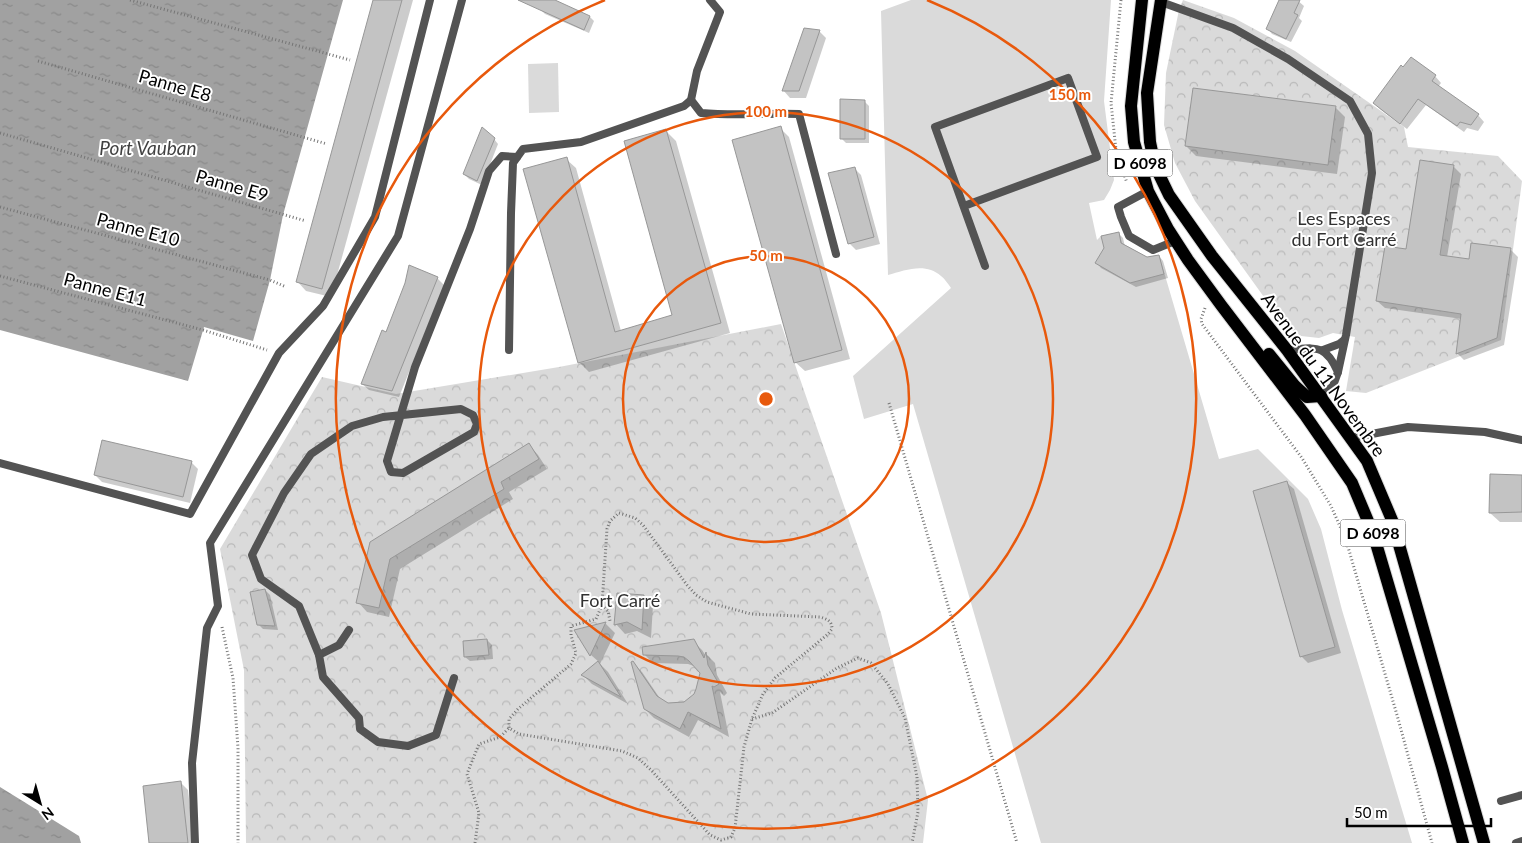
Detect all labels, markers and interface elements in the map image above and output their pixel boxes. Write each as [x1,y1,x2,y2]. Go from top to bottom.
street label: Panne E8 [136,64,214,106]
text: 150 m [1049,85,1091,103]
text: 100 m [745,102,787,120]
water label: Port Vauban [99,136,197,159]
road number: D 6098 [1108,150,1172,177]
street label: Panne E9 [193,164,271,206]
street label: Panne E10 [94,207,182,251]
park label: Les Espaces du Fort Carré [1291,207,1397,250]
text: 50 m [749,246,783,264]
street label: Panne E11 [61,267,149,311]
street label: Avenue du 11 Novembre [1257,288,1391,461]
centre of rings [757,390,775,408]
road number: D 6098 [1340,520,1406,546]
park label: Fort Carré [580,589,660,611]
north arrow [15,778,65,828]
scale bar [1347,796,1491,828]
text: 50 m [1354,803,1388,821]
text: N [39,804,58,824]

